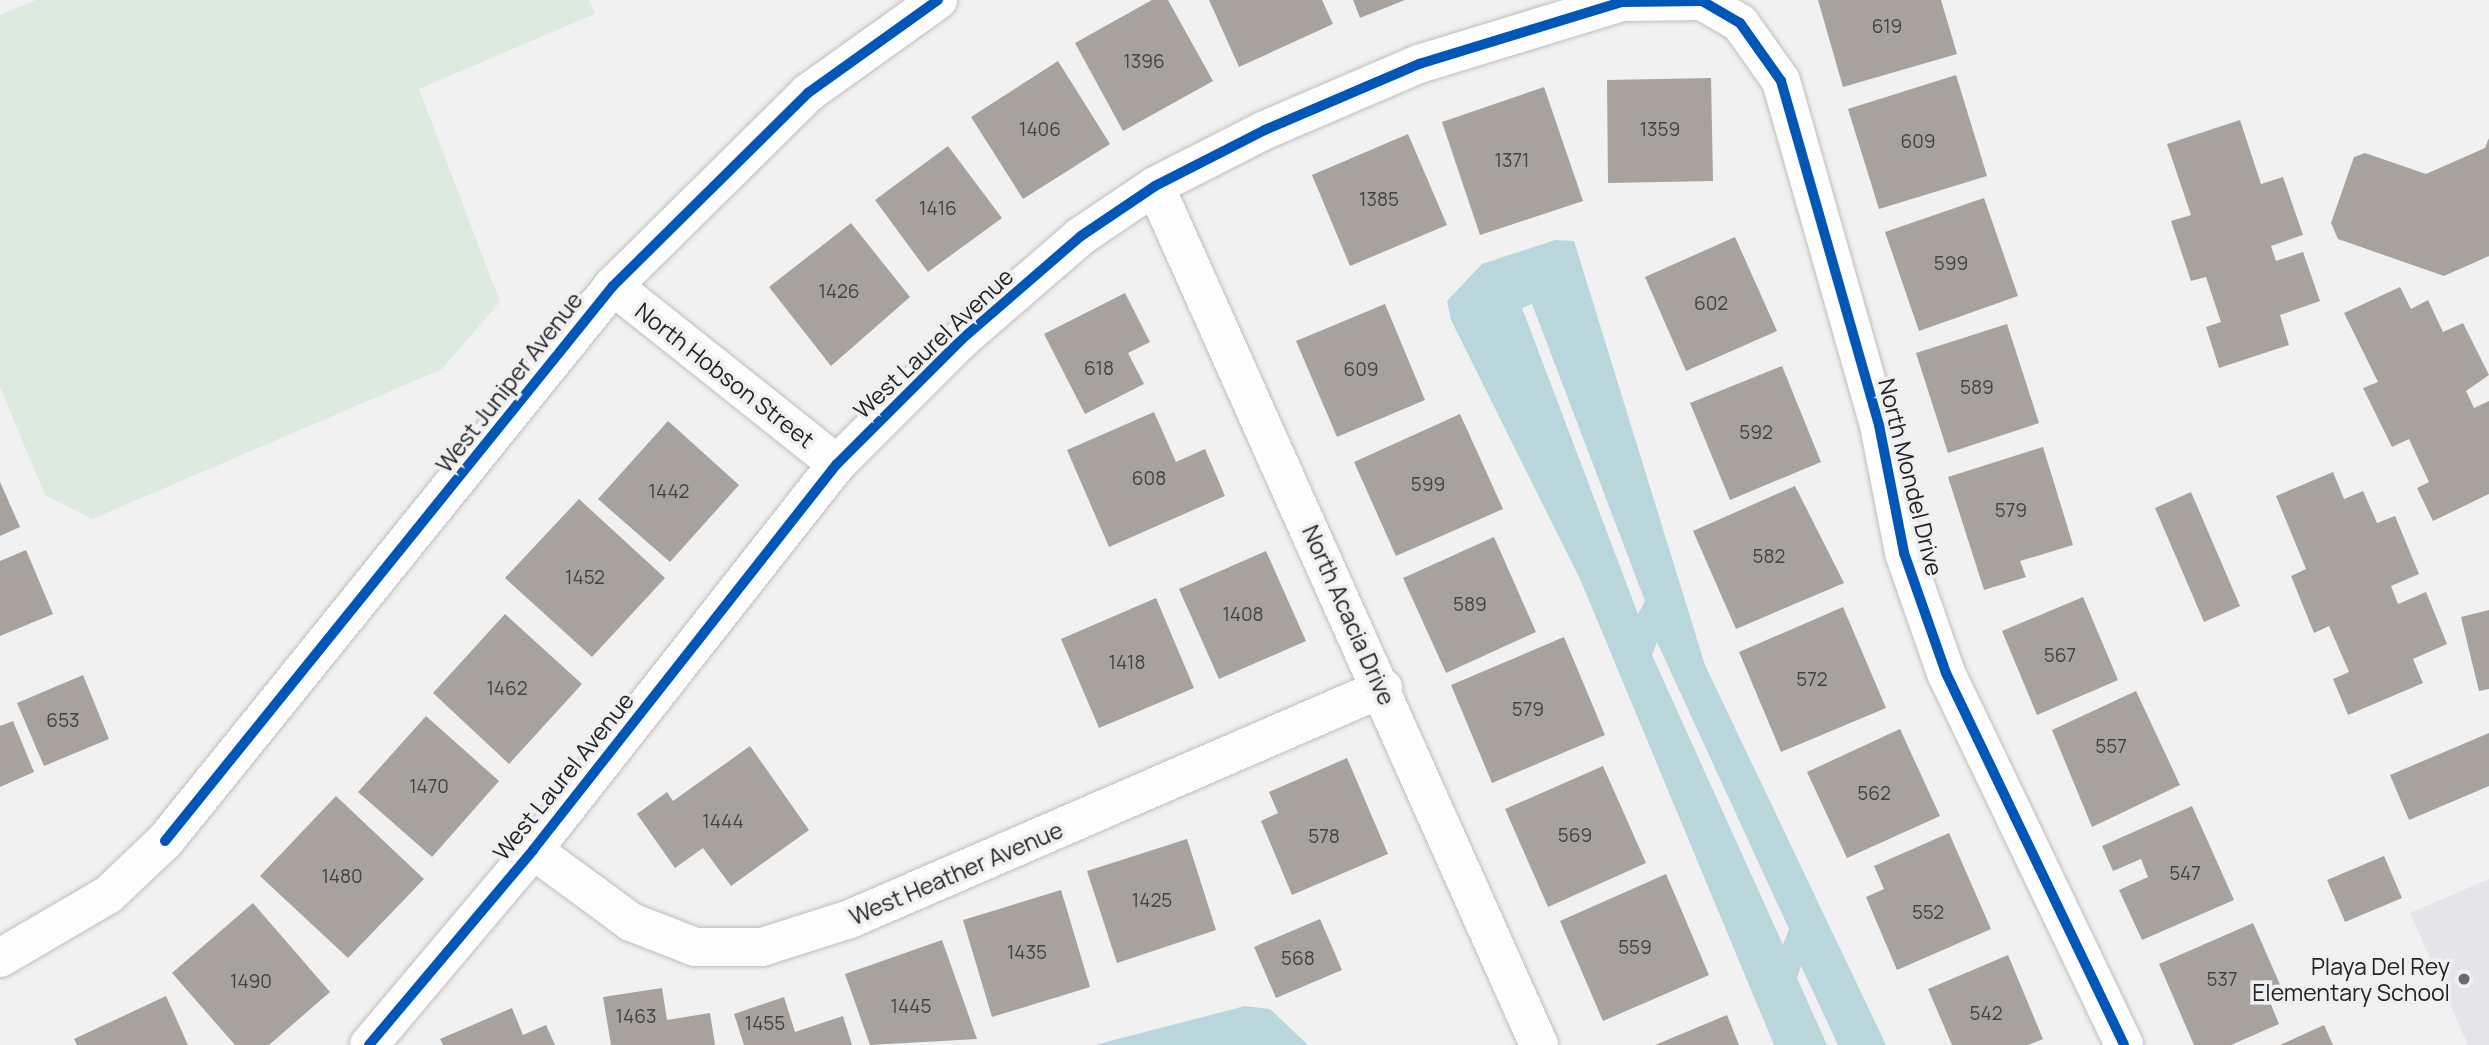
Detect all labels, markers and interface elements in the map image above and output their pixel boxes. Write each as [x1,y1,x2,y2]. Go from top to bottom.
house number: 619 [1872,16,1902,38]
house number: 1396 [1123,51,1165,73]
house number: 1406 [1019,119,1061,141]
house number: 1359 [1640,119,1680,141]
house number: 609 [1900,131,1936,153]
house number: 1371 [1495,150,1529,172]
house number: 1385 [1359,189,1399,211]
house number: 1416 [919,198,957,220]
house number: 599 [1934,253,1968,275]
street label: West Laurel Avenue [848,262,1018,424]
house number: 1426 [818,281,860,303]
street label: West Juniper Avenue [430,286,588,478]
house number: 602 [1694,293,1728,315]
street label: North Hobson Street [630,297,820,453]
house number: 618 [1084,358,1114,380]
house number: 609 [1343,359,1379,381]
street label: North Mondel Drive [1873,375,1949,579]
house number: 589 [1960,377,1994,399]
house number: 592 [1739,422,1773,444]
house number: 608 [1132,468,1166,490]
house number: 599 [1411,474,1445,496]
house number: 1442 [649,481,689,503]
house number: 579 [1995,500,2027,522]
street label: North Acacia Drive [1297,521,1401,709]
house number: 582 [1753,546,1785,568]
house number: 1452 [565,567,605,589]
house number: 589 [1453,594,1487,616]
house number: 1408 [1222,604,1264,626]
house number: 567 [2044,645,2076,667]
house number: 1418 [1108,652,1146,674]
house number: 572 [1796,669,1828,691]
house number: 1462 [486,678,528,700]
street label: West Laurel Avenue [487,687,639,865]
house number: 579 [1512,699,1544,721]
house number: 653 [46,710,80,732]
house number: 557 [2095,736,2127,758]
house number: 1470 [409,776,449,798]
house number: 562 [1857,783,1891,805]
house number: 1444 [702,811,744,833]
street label: West Heather Avenue [845,816,1067,930]
house number: 569 [1558,825,1592,847]
house number: 578 [1308,826,1340,848]
house number: 547 [2169,863,2201,885]
house number: 1480 [321,866,363,888]
house number: 1425 [1132,890,1172,912]
house number: 552 [1912,902,1944,924]
house number: 559 [1618,937,1652,959]
house number: 1435 [1007,942,1047,964]
house number: 568 [1281,948,1315,970]
place label: Playa Del Rey Elementary School [2252,952,2450,1006]
house number: 537 [2206,969,2238,991]
house number: 1490 [230,971,272,993]
marker: Playa Del Rey Elementary School [2456,971,2472,987]
house number: 1445 [891,996,931,1018]
house number: 542 [1969,1003,2003,1025]
house number: 1463 [616,1006,656,1028]
house number: 1455 [745,1013,785,1035]

